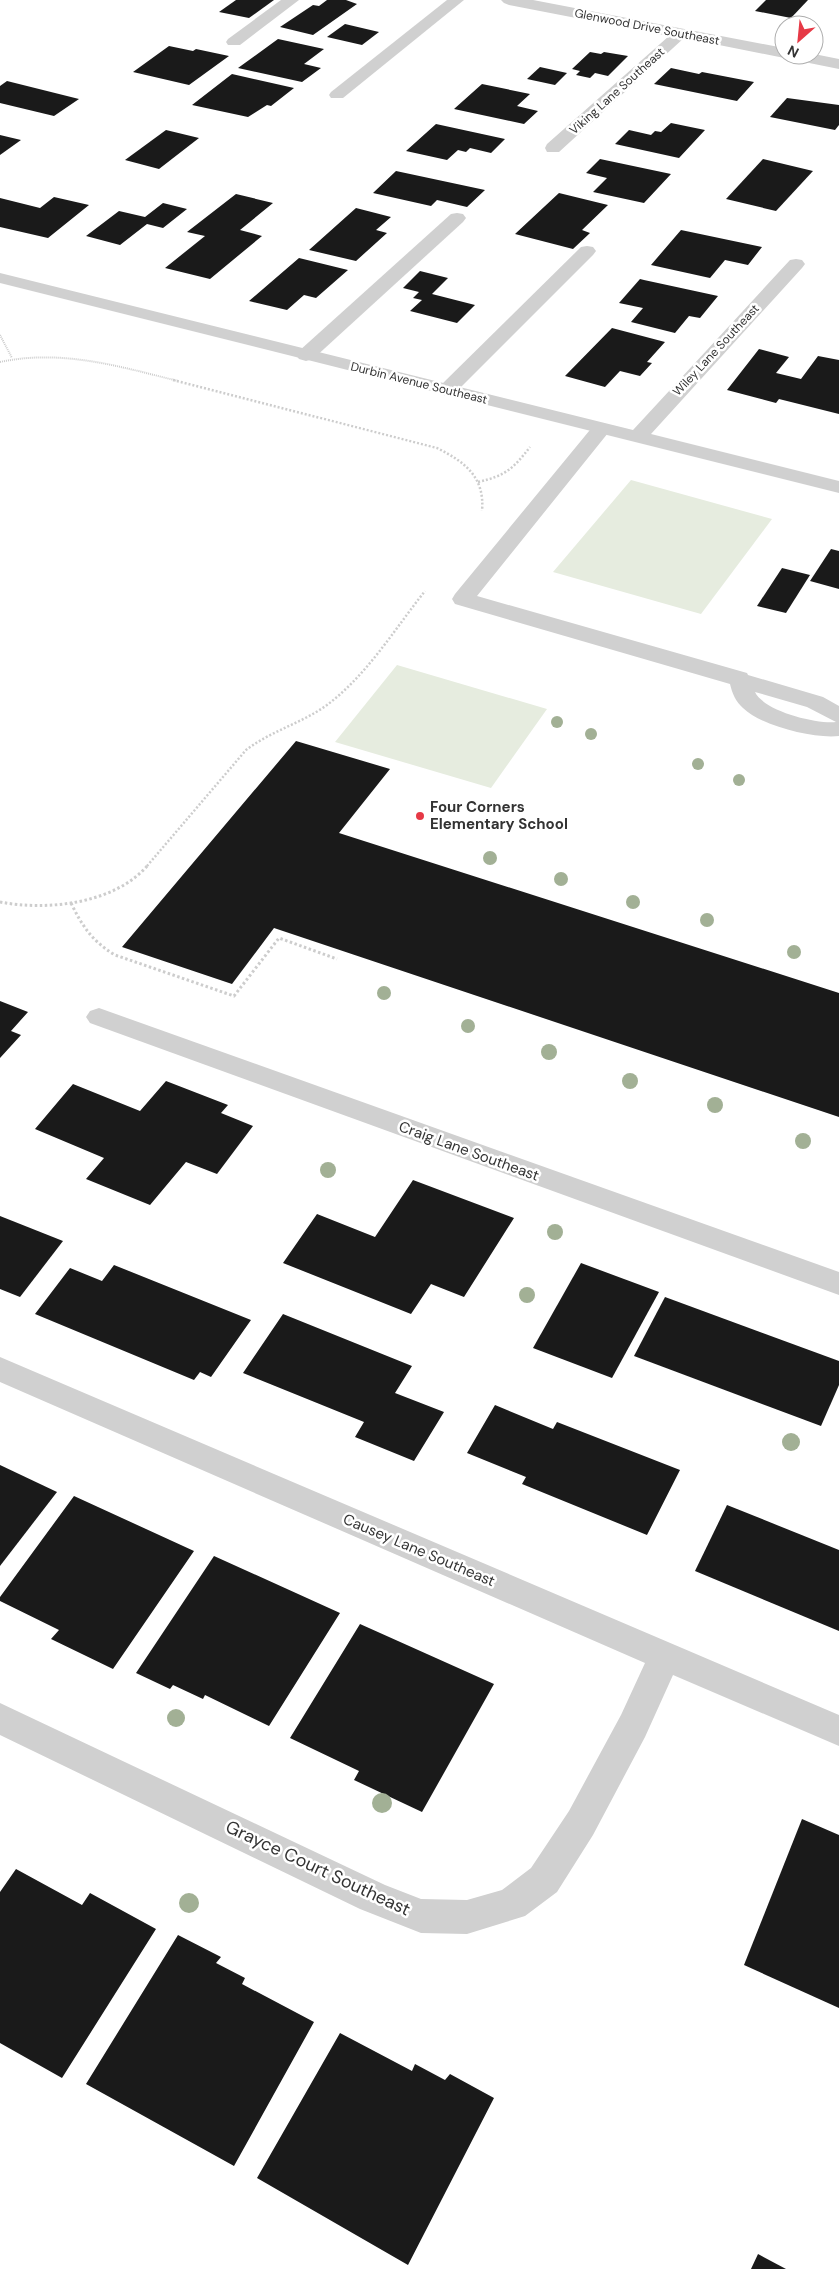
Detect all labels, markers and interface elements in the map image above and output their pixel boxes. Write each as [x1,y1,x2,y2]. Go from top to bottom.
street label: Glenwood Drive Southeast [573,5,721,49]
north arrow [774,15,824,65]
text: N [784,41,802,62]
street label: Viking Lane Southeast [566,44,668,138]
street label: Wiley Lane Southeast [669,301,763,399]
street label: Durbin Avenue Southeast [349,358,489,408]
place label: Four Corners Elementary School [430,797,568,834]
marker: Four Corners Elementary School [414,810,426,822]
street label: Craig Lane Southeast [396,1116,542,1186]
street label: Causey Lane Southeast [340,1509,498,1591]
street label: Grayce Court Southeast [222,1815,414,1921]

